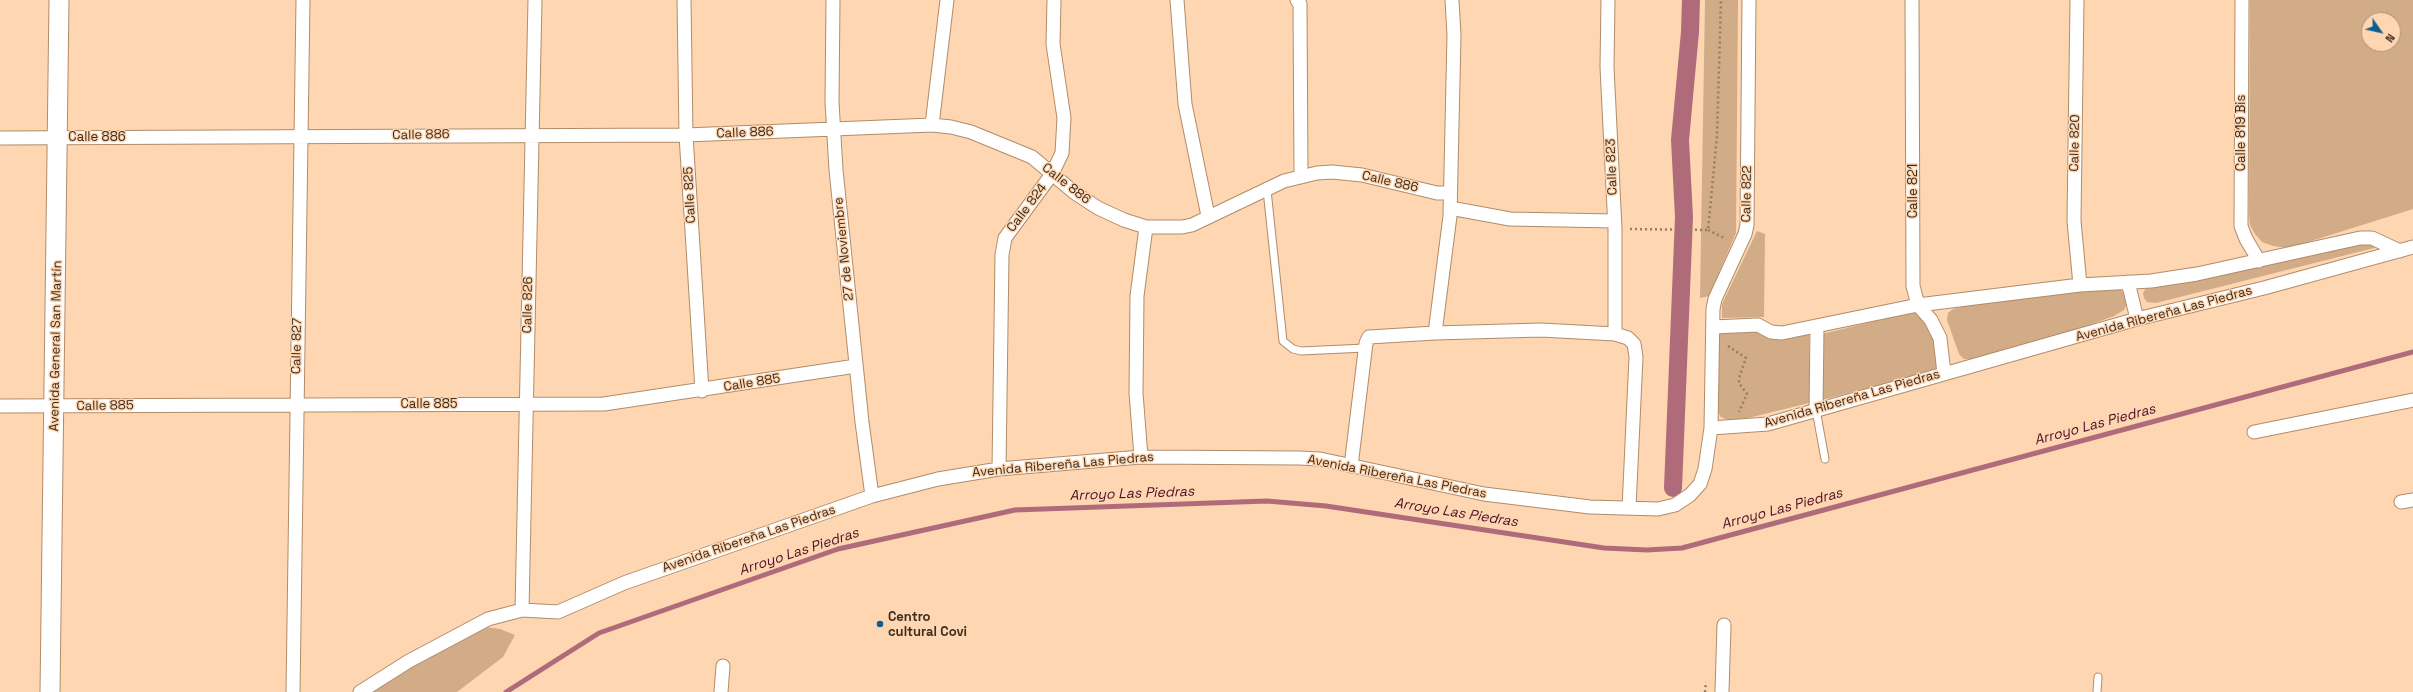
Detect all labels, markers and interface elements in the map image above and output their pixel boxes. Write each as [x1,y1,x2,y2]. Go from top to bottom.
north arrow [2361,12,2401,52]
text: N [2382,31,2398,45]
street label: Calle 819 Bis [2233,95,2249,171]
street label: Calle 820 [2067,114,2083,172]
street label: Calle 886 [716,124,774,142]
street label: Calle 886 [392,127,450,143]
street label: Calle 886 [68,129,126,145]
street label: Calle 823 [1603,138,1621,196]
street label: Calle 886 [1039,160,1093,208]
street label: Calle 821 [1905,164,1921,218]
street label: Calle 822 [1739,165,1755,223]
street label: Calle 825 [681,166,699,224]
street label: Calle 886 [1360,168,1420,196]
street label: Calle 824 [1004,181,1050,235]
street label: 27 de Noviembre [831,196,857,302]
street label: Avenida General San Martín [47,260,65,432]
street label: Calle 826 [520,276,536,334]
street label: Avenida Ribereña Las Piedras [2074,283,2254,345]
street label: Calle 827 [289,318,305,374]
street label: Avenida Ribereña Las Piedras [1762,366,1942,432]
street label: Calle 885 [723,371,781,395]
street label: Calle 885 [400,396,458,412]
street label: Calle 885 [76,398,134,414]
water label: Arroyo Las Piedras [2033,401,2157,449]
street label: Avenida Ribereña Las Piedras [972,449,1154,481]
street label: Avenida Ribereña Las Piedras [1306,452,1488,502]
water label: Arroyo Las Piedras [1069,483,1195,505]
water label: Arroyo Las Piedras [1720,485,1844,533]
water label: Arroyo Las Piedras [1393,495,1519,531]
street label: Avenida Ribereña Las Piedras [660,502,838,576]
water label: Arroyo Las Piedras [737,525,861,579]
place label: Centro cultural Covi [888,609,967,640]
marker: Centro cultural Covi [875,619,885,629]

